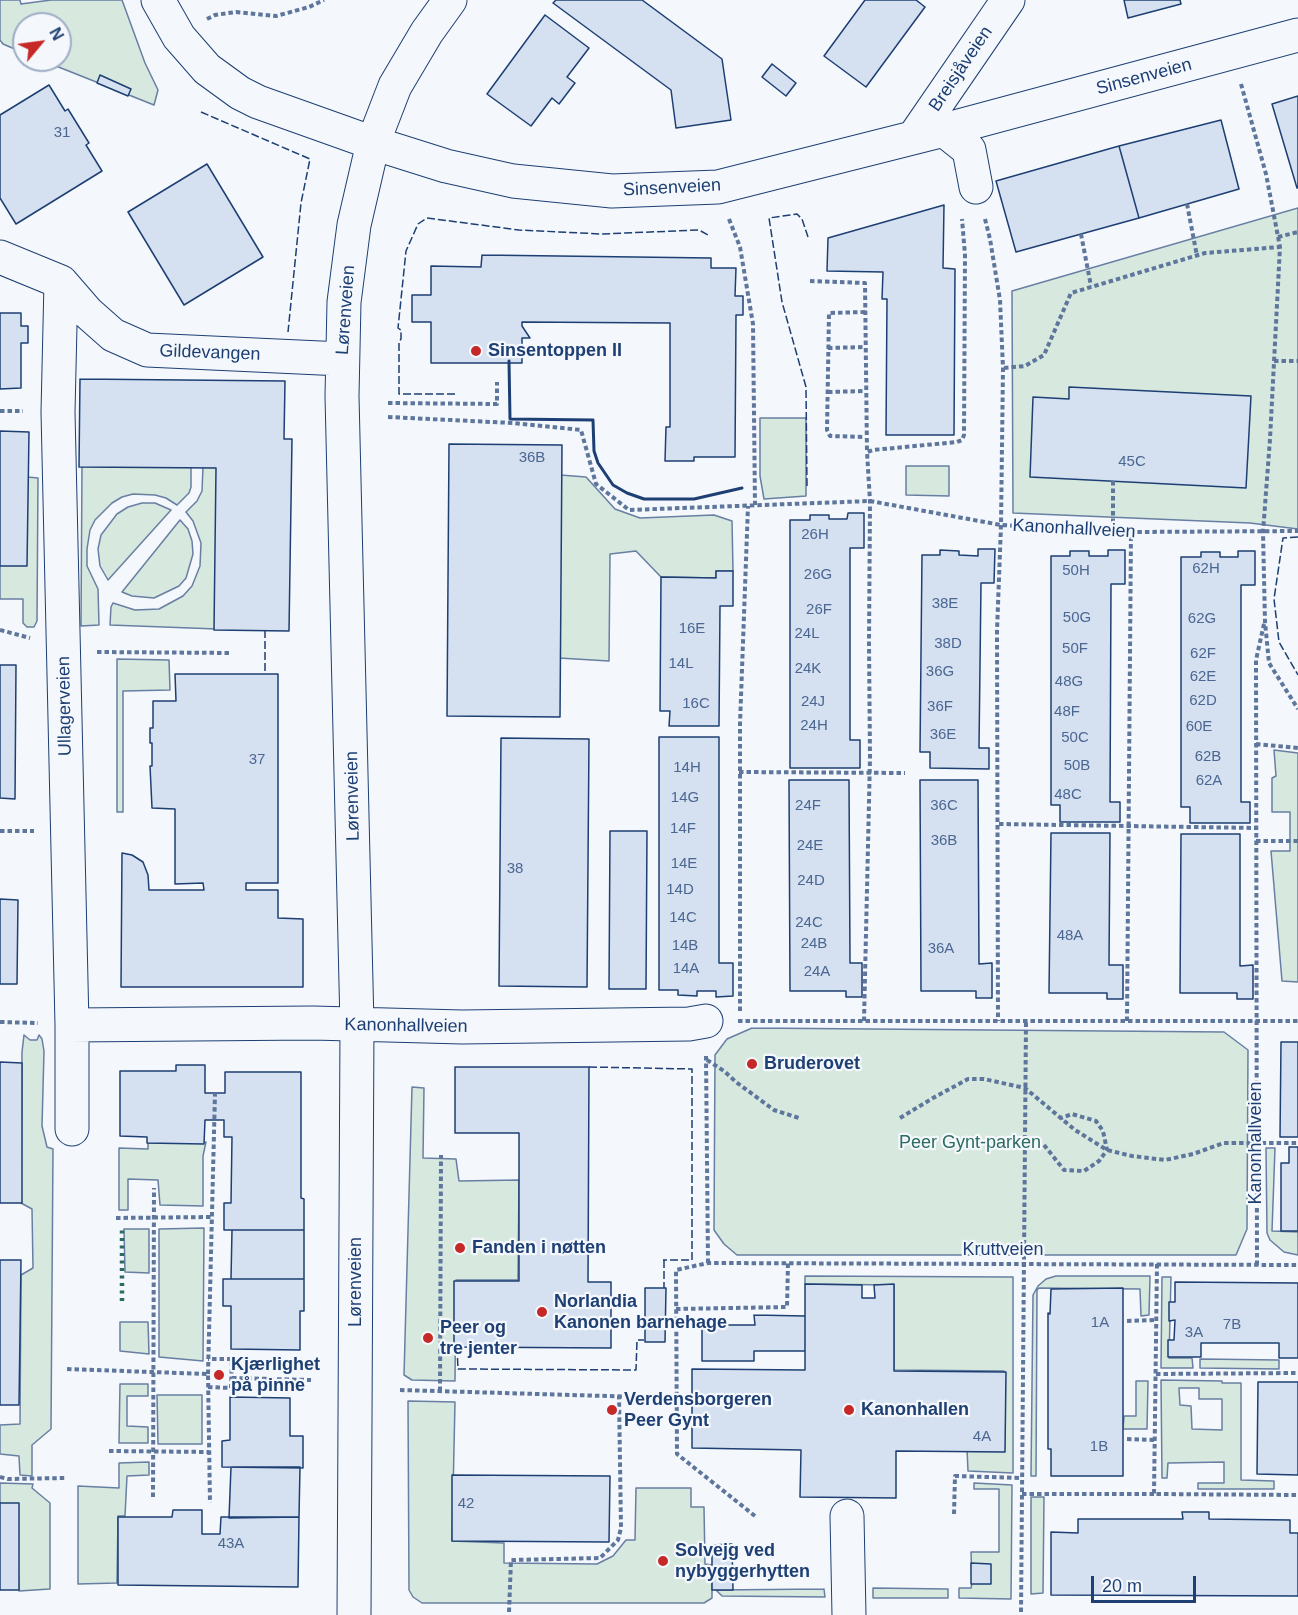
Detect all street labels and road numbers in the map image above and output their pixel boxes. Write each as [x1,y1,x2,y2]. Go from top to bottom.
street label: Breisjåveien [925,22,997,116]
street label: Sinsenveien [1094,54,1194,100]
street label: Sinsenveien [622,175,722,201]
street label: Lørenveien [332,264,360,356]
street label: Gildevangen [159,340,261,366]
street label: Kanonhallveien [1012,515,1136,543]
street label: Ullagerveien [53,656,77,756]
street label: Lørenveien [341,751,365,841]
street label: Kanonhallveien [344,1014,468,1038]
street label: Kanonhallveien [1245,1081,1267,1205]
street label: Lørenveien [345,1237,367,1327]
street label: Kruttveien [962,1239,1044,1261]

